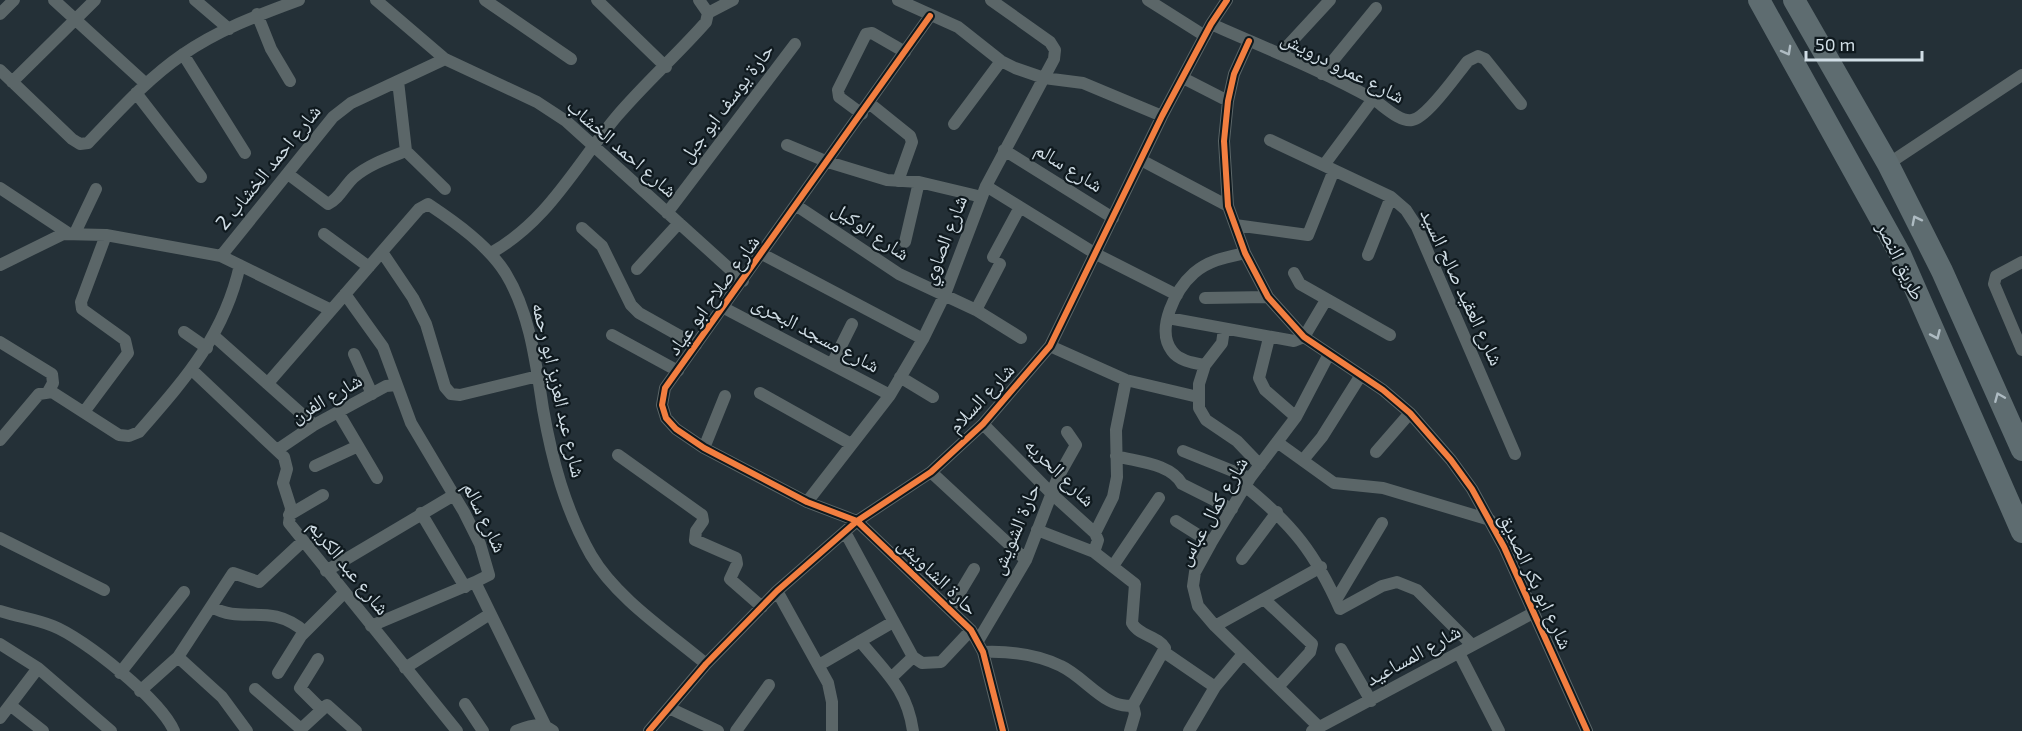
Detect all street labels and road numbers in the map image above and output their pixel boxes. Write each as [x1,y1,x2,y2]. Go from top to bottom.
street label: شارع عمرو درويش [1277,25,1409,109]
street label: حارة يوسف ابو جبل [673,38,779,167]
street label: شارع احمد الخشاب [561,93,683,203]
street label: شارع احمد الخشاب 2 [209,99,327,235]
street label: شارع سالم [1030,136,1108,199]
street label: شارع الصاوي [915,192,976,290]
street label: شارع الوكيل [827,196,915,266]
street label: شارع العقيد صالح السيد [1414,204,1510,370]
street label: طريق النصر [1871,217,1931,304]
street label: شارع صلاح ابو عياد [661,230,765,360]
street label: شارع مسجد البحرى [748,289,884,379]
street label: شارع عبد العزيز ابو رحمه [526,300,592,480]
street label: شارع السلام [942,357,1021,439]
street label: شارع الفرن [285,367,367,429]
street label: شارع الحريه [1019,432,1101,512]
street label: شارع كمال عباس [1170,452,1254,570]
street label: شارع سالم [456,477,513,557]
street label: حارة الشويش [984,479,1045,578]
street label: شارع ابو بكر الصديق [1493,509,1579,653]
street label: شارع عبد الكريم [302,514,396,621]
street label: حارة الشاويش [893,531,984,620]
street label: شارع المساعيد [1361,618,1465,692]

